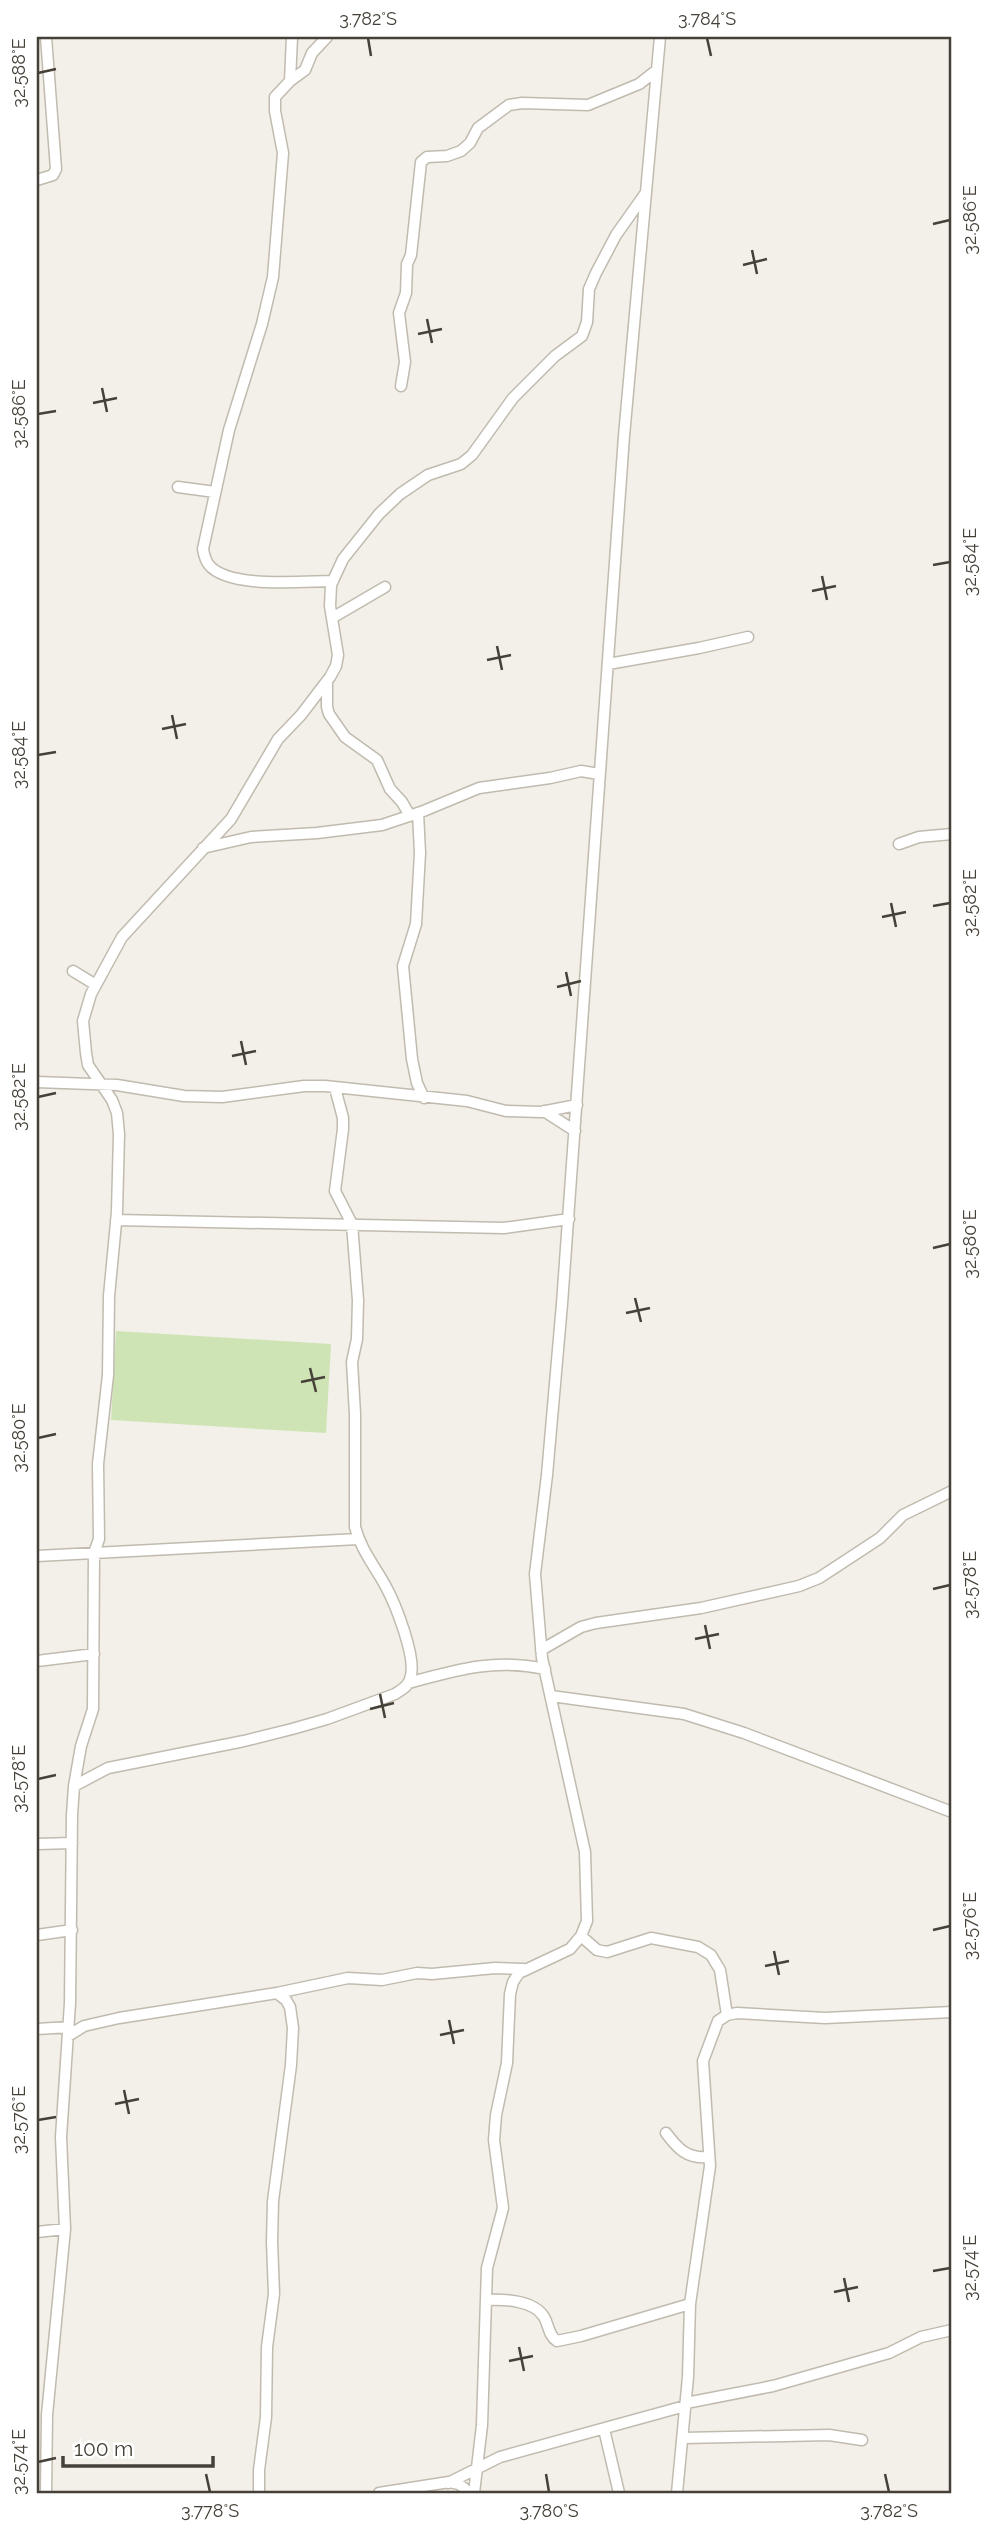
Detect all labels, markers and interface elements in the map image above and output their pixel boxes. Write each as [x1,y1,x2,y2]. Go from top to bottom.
text: 3.782°S [339,8,397,29]
text: 3.784°S [678,8,736,29]
text: 32.588°E [8,38,29,108]
text: 32.586°E [959,185,980,255]
text: 32.586°E [8,379,29,449]
text: 32.584°E [959,528,980,596]
text: 32.584°E [8,721,29,789]
text: 32.582°E [959,869,980,937]
text: 32.582°E [8,1063,29,1131]
text: 32.580°E [959,1209,980,1279]
text: 32.580°E [8,1403,29,1473]
text: 32.578°E [959,1551,980,1619]
text: 32.578°E [8,1745,29,1813]
text: 32.576°E [959,1892,980,1960]
text: 32.576°E [8,2086,29,2154]
text: 32.574°E [959,2235,980,2301]
scale bar [63,2425,214,2469]
text: 32.574°E [8,2429,29,2495]
text: 100 m [74,2436,133,2461]
text: 3.778°S [181,2500,239,2521]
text: 3.780°S [519,2500,579,2521]
text: 3.782°S [860,2500,918,2521]

